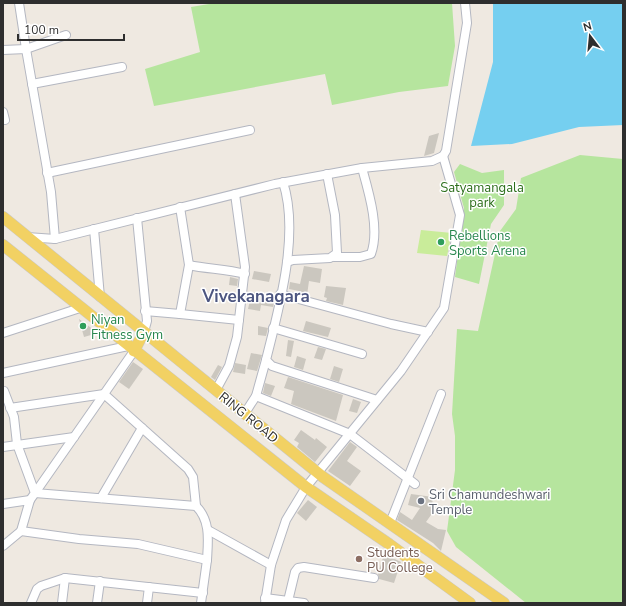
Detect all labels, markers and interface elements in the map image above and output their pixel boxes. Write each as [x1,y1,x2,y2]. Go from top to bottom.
scale bar [18,16,124,42]
north arrow [570,16,610,56]
text: N [581,19,593,35]
text: 100 m [24,22,59,38]
park label: Satyamangala park [440,179,524,212]
place label: Rebellions Sports Arena [449,227,526,260]
marker: Rebellions Sports Arena [436,237,446,247]
district label: Vivekanagara [201,285,310,308]
place label: Niyan Fitness Gym [91,311,163,344]
marker: Niyan Fitness Gym [78,321,88,331]
street label: RING ROAD [215,388,282,447]
place label: Sri Chamundeshwari Temple [429,486,550,519]
marker: Sri Chamundeshwari Temple [416,496,426,506]
place label: Students PU College [367,544,433,577]
marker: Students PU College [354,554,364,564]

